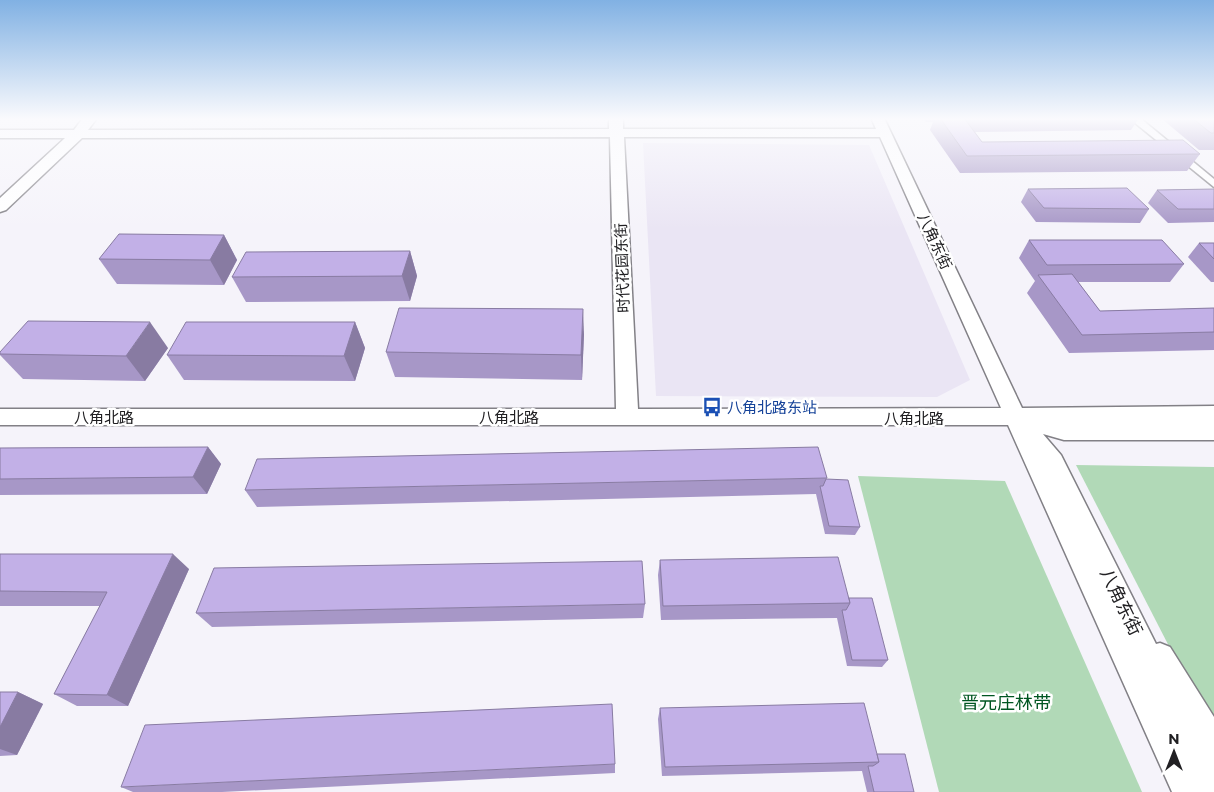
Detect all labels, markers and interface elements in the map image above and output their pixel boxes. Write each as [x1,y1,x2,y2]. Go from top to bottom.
street label: 八角东街 [914,210,956,272]
street label: 时代花园东街 [611,223,633,313]
bus stop icon: 八角北路东站 [701,396,723,418]
place label: 八角北路东站 [727,398,817,417]
street label: 八角北路 [74,408,134,427]
street label: 八角北路 [479,408,539,427]
street label: 八角北路 [884,409,944,428]
street label: 八角东街 [1095,565,1147,639]
park label: 晋元庄林带 [961,692,1051,714]
north arrow [1149,727,1199,777]
text: N [1168,730,1180,748]

